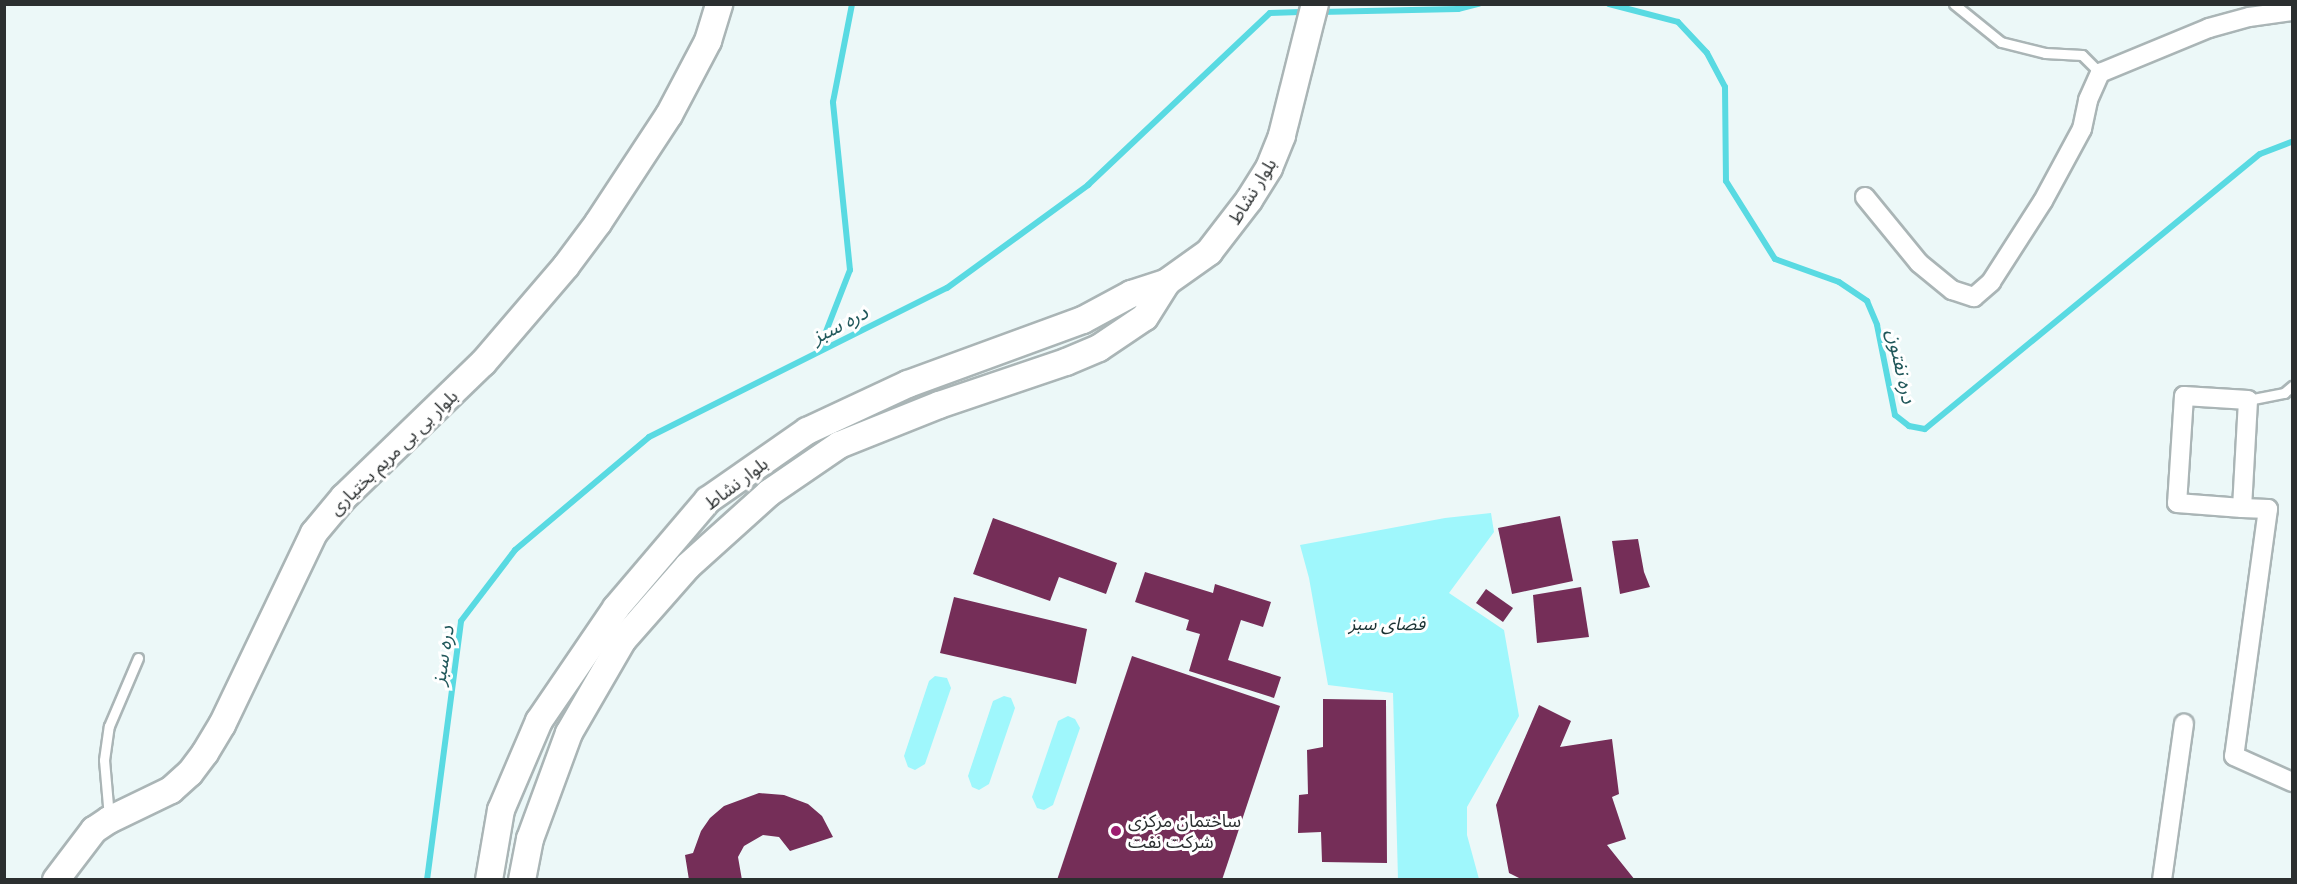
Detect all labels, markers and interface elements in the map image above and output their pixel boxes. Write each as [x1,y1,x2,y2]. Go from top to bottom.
street label: بلوار نشاط [1223,154,1281,228]
water label: دره سبز [807,299,871,347]
water label: دره نفتون [1883,327,1923,405]
street label: بلوار بی بی مریم بختیاری [324,385,462,519]
street label: بلوار نشاط [700,452,772,514]
park label: فضای سبز [1349,612,1425,634]
water label: دره سبز [424,624,458,686]
place label: ساختمان مرکزی شرکت نفت [1128,810,1241,852]
marker: ساختمان مرکزی شرکت نفت [1109,824,1123,838]

